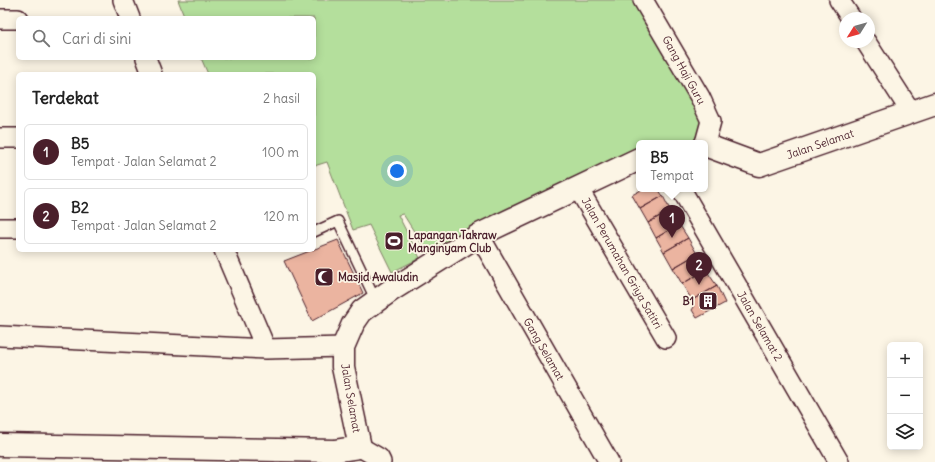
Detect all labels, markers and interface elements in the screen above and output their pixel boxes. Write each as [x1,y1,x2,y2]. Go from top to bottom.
north arrow [839,12,875,48]
search box [16,16,316,60]
icon: search [30,27,52,49]
text: Cari di sini [62,29,131,48]
street label: Gang Haji Guru [659,33,709,107]
text: Terdekat [32,87,99,109]
text: 2 hasil [263,90,300,107]
street label: Jalan Selamat [785,126,856,162]
text: B5 [71,134,89,153]
popup [636,140,708,192]
text: 1 [43,144,49,161]
text: 100 m [262,144,299,161]
text: B5 [650,148,669,167]
text: Tempat · Jalan Selamat 2 [71,153,217,170]
your location [387,161,407,181]
text: Tempat [650,167,694,184]
street label: Jalan Perumahan Griya Satitri [579,195,665,331]
text: B2 [71,198,89,217]
pin: 1 [659,205,685,238]
text: 2 [42,208,50,225]
text: 120 m [264,208,299,225]
text: Tempat · Jalan Selamat 2 [71,217,217,234]
place label: Lapangan Takraw Manginyam Club [408,228,497,256]
sports icon: Lapangan Takraw Manginyam Club [383,230,405,252]
pin: 2 [686,252,712,285]
mosque icon: Masjid Awaludin [313,266,335,288]
place label: Masjid Awaludin [338,270,419,284]
street label: Jalan Selamat 2 [734,288,786,364]
building icon: B1 [697,290,719,312]
place label: B1 [683,294,694,308]
street label: Gang Selamat [520,315,568,383]
map controls [887,342,923,450]
button: + [887,342,923,378]
street label: Jalan Selamat [338,362,364,434]
button: − [887,378,923,414]
button: layers [887,414,923,450]

